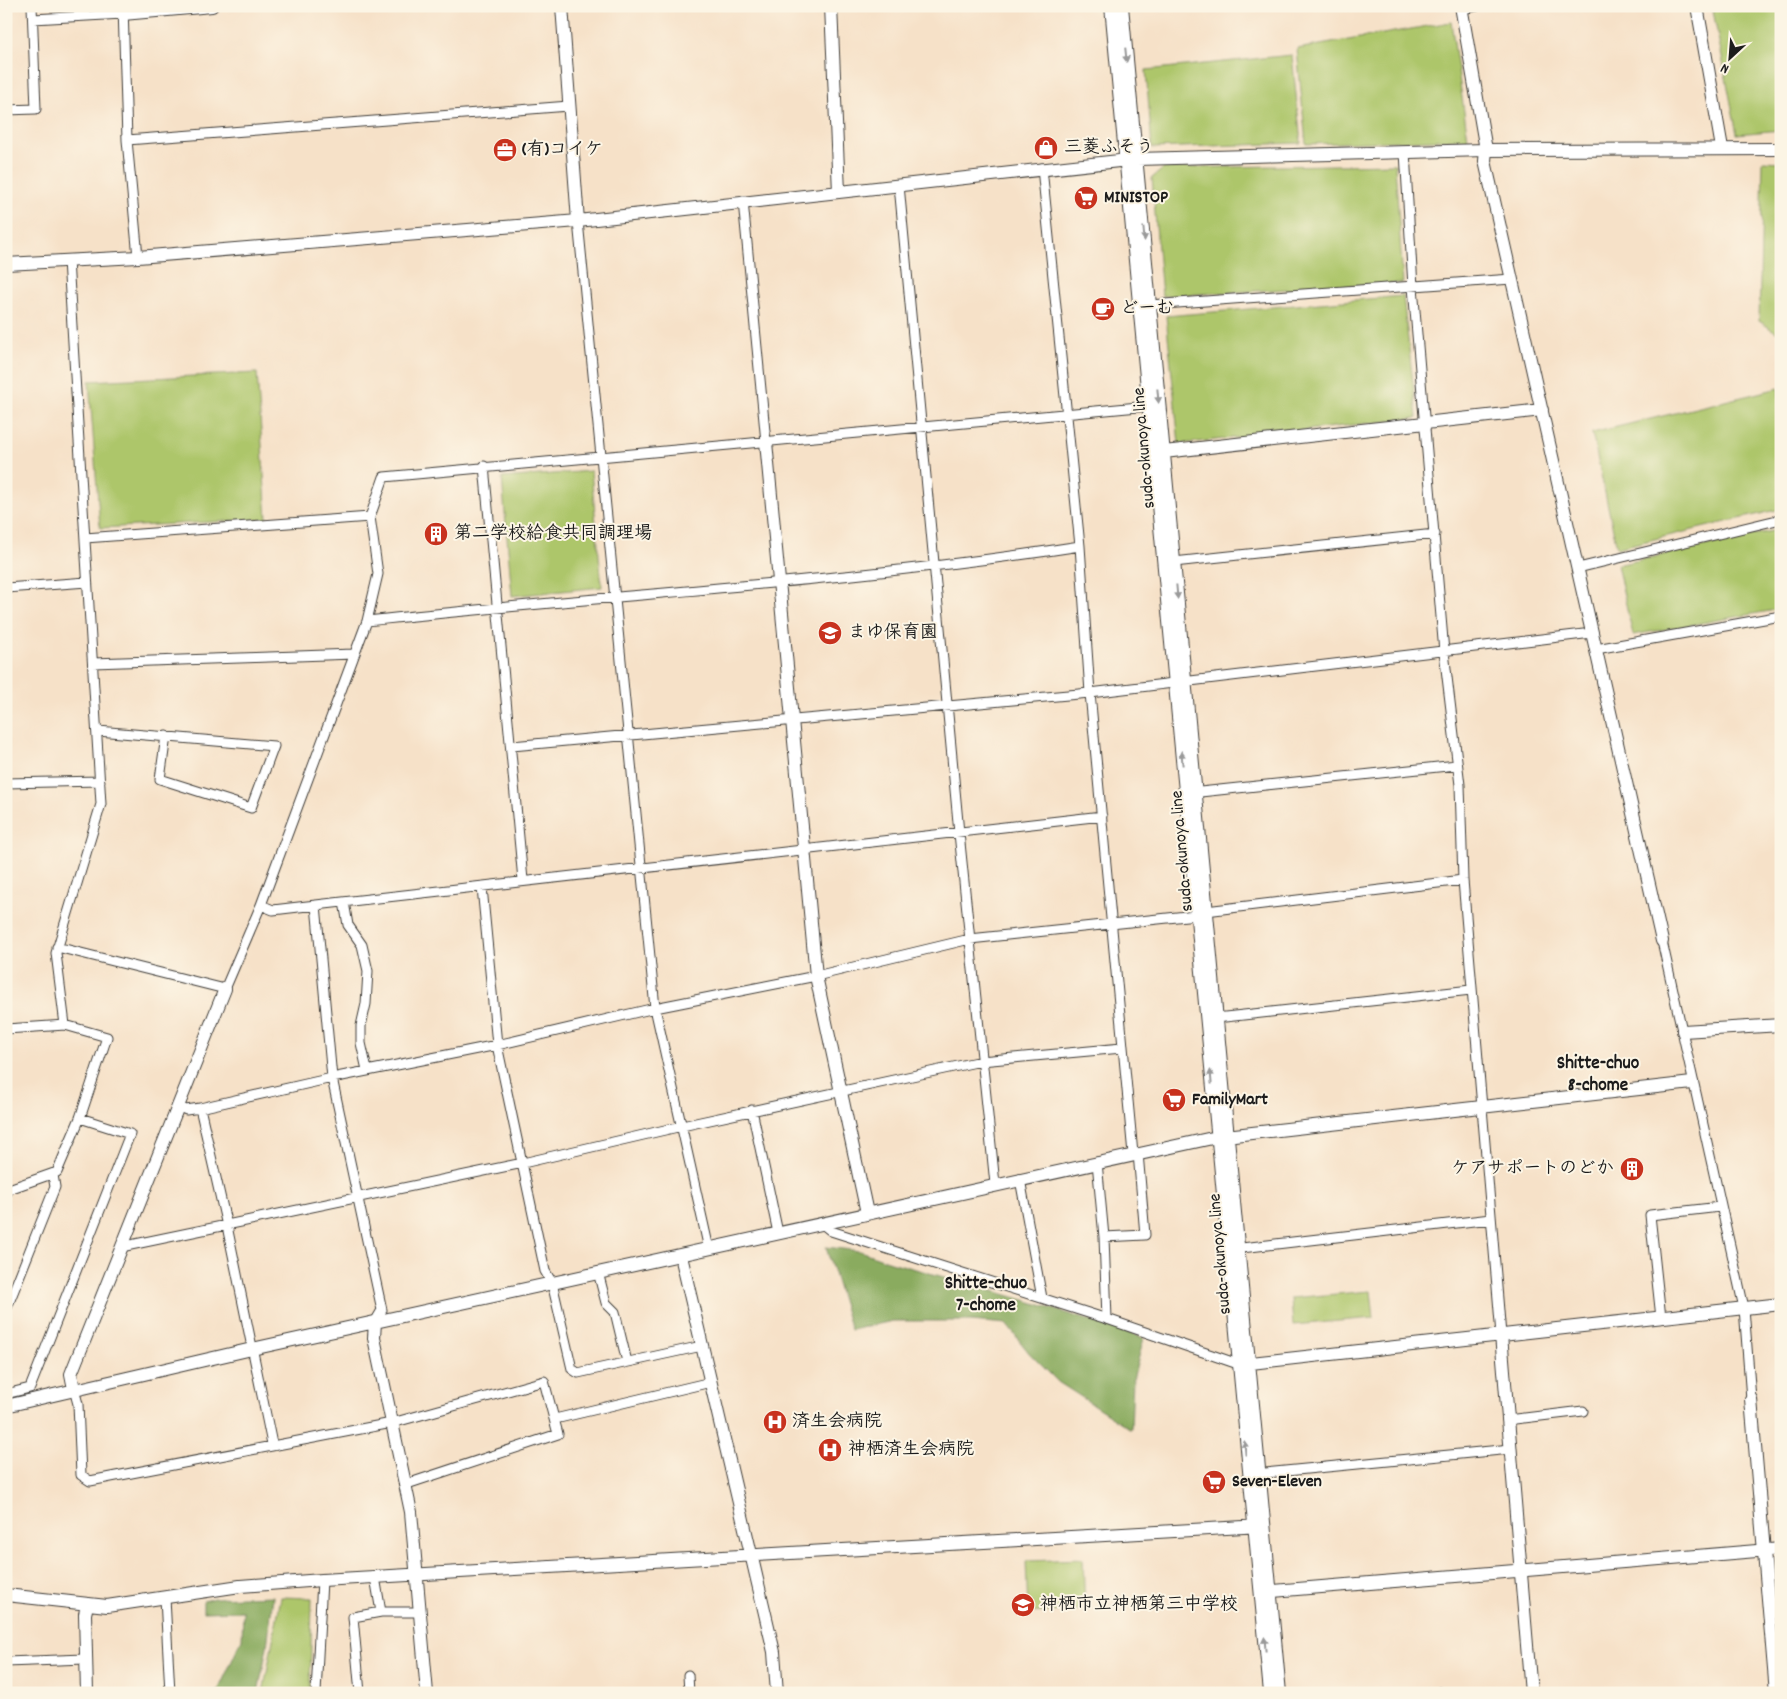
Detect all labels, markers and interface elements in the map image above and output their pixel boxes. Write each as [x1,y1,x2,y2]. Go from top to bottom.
north arrow [1704,32,1754,82]
one-way arrow [1123,47,1131,63]
text: N [1718,57,1733,78]
shop icon: 三菱ふそう [1033,135,1059,161]
place label: 三菱ふそう [1064,136,1154,161]
office icon: (有)コイケ [492,137,518,163]
place label: (有)コイケ [522,138,603,163]
supermarket icon: MINISTOP [1073,185,1099,211]
place label: MINISTOP [1104,186,1168,211]
one-way arrow [1140,226,1148,242]
cafe icon: どーむ [1090,296,1116,322]
place label: どーむ [1120,297,1174,322]
street label: suda-okunoya line [1127,386,1163,510]
one-way arrow [1154,388,1162,404]
building icon: 第二学校給食共同調理場 [423,521,449,547]
place label: 第二学校給食共同調理場 [454,522,652,547]
one-way arrow [1173,585,1181,601]
school or university icon: まゆ保育園 [817,620,843,646]
place label: まゆ保育園 [848,621,938,646]
one-way arrow [1177,750,1185,766]
street label: suda-okunoya line [1165,789,1201,913]
district label: Shitte-chuo 8-chome [1557,1051,1640,1100]
one-way arrow [1207,1068,1215,1084]
supermarket icon: FamilyMart [1161,1087,1187,1113]
place label: FamilyMart [1192,1088,1268,1113]
building icon: ケアサポートのどか [1619,1156,1645,1182]
place label: ケアサポートのどか [1451,1157,1614,1182]
street label: suda-okunoya line [1203,1192,1239,1316]
district label: Shitte-chuo 7-chome [945,1271,1028,1320]
hospital icon: 済生会病院 [762,1409,788,1435]
place label: 済生会病院 [792,1410,882,1435]
hospital icon: 神栖済生会病院 [817,1437,843,1463]
place label: 神栖済生会病院 [848,1438,974,1463]
one-way arrow [1241,1439,1249,1455]
supermarket icon: Seven-Eleven [1201,1469,1227,1495]
place label: Seven-Eleven [1232,1470,1322,1495]
school or university icon: 神栖市立神栖第三中学校 [1010,1592,1036,1618]
place label: 神栖市立神栖第三中学校 [1040,1593,1238,1618]
one-way arrow [1261,1636,1269,1652]

